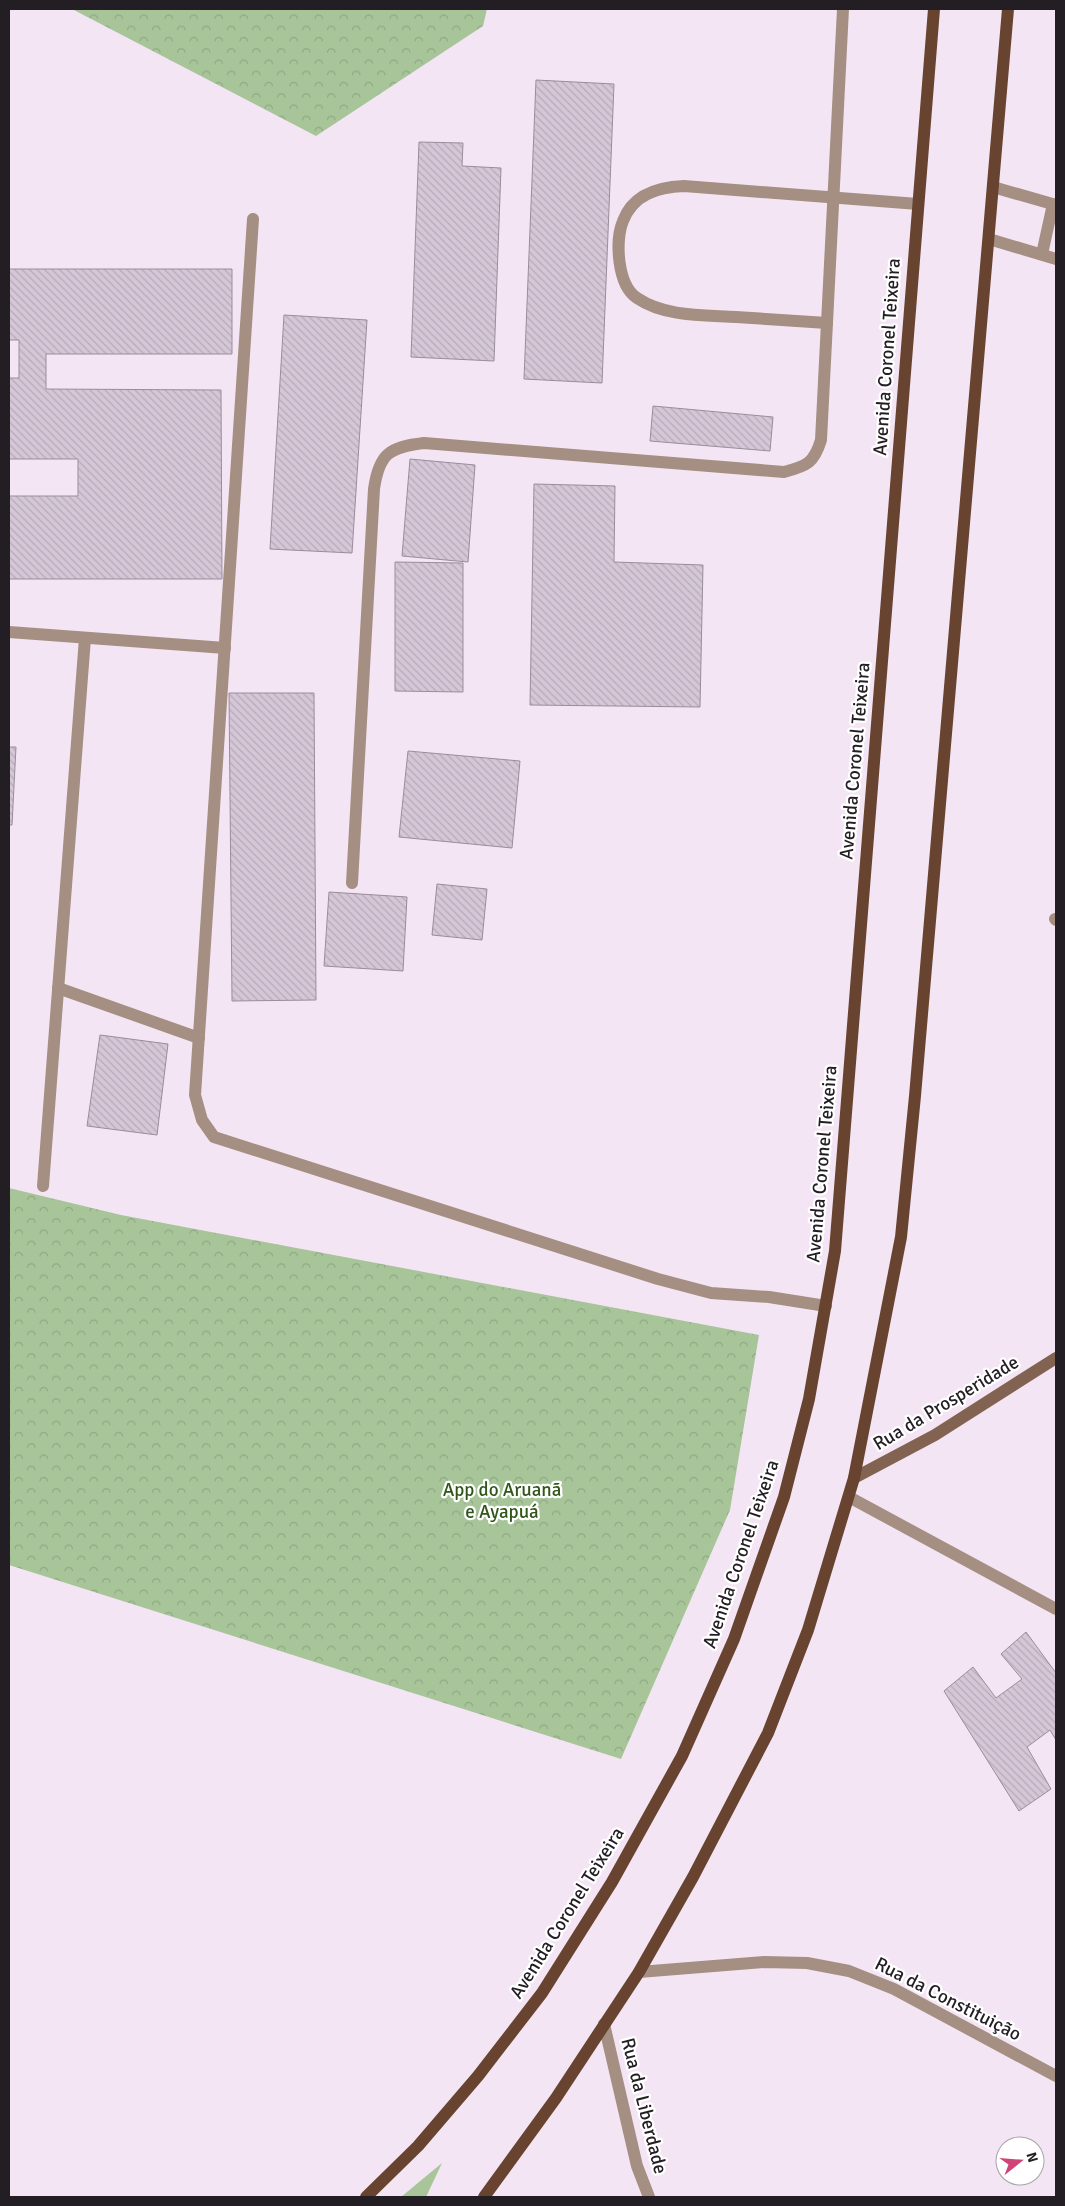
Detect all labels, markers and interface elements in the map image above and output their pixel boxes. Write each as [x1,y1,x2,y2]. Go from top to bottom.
street label: Avenida Coronel Teixeira [868,257,906,457]
street label: Avenida Coronel Teixeira [834,661,876,861]
street label: Avenida Coronel Teixeira [801,1064,843,1264]
street label: Rua da Prosperidade [869,1350,1023,1456]
street label: Avenida Coronel Teixeira [697,1457,785,1651]
park label: App do Aruanã e Ayapuá [443,1478,561,1524]
street label: Avenida Coronel Teixeira [504,1823,630,2003]
street label: Rua da Constituição [871,1952,1025,2046]
street label: Rua da Liberdade [615,2035,673,2177]
north arrow [995,2136,1045,2186]
text: N [1022,2150,1042,2164]

